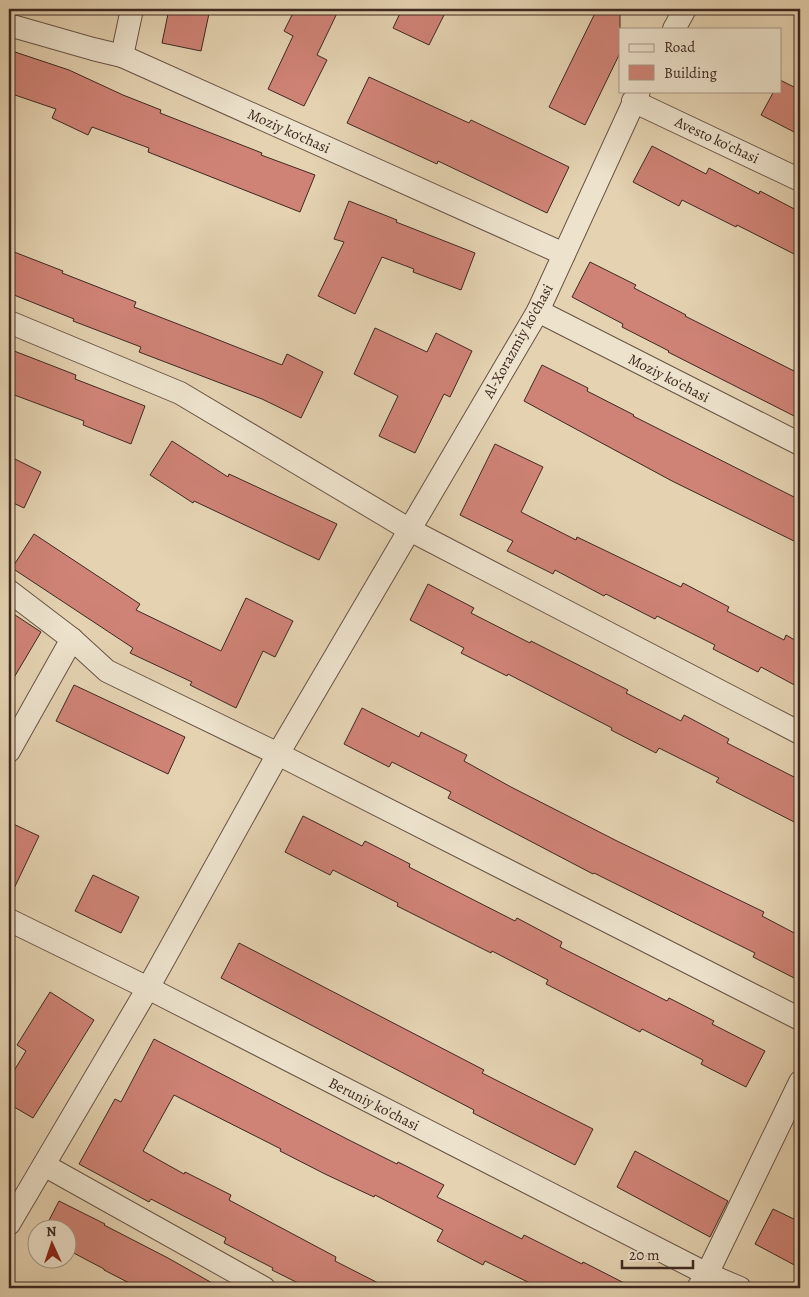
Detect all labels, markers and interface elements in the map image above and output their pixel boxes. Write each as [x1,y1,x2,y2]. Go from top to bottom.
legend [619,28,782,92]
text: Road [664,37,696,57]
text: Building [664,63,717,83]
street label: Moziy ko‘chasi [244,104,334,158]
street label: Avesto ko'chasi [671,111,762,168]
street label: Al-Xorazmiy ko'chasi [478,280,558,403]
street label: Moziy ko‘chasi [625,349,713,407]
street label: Beruniy ko'chasi [325,1073,423,1135]
north arrow [28,1220,78,1270]
text: N [46,1222,57,1241]
scale bar [622,1237,693,1269]
text: 20 m [629,1245,660,1265]

